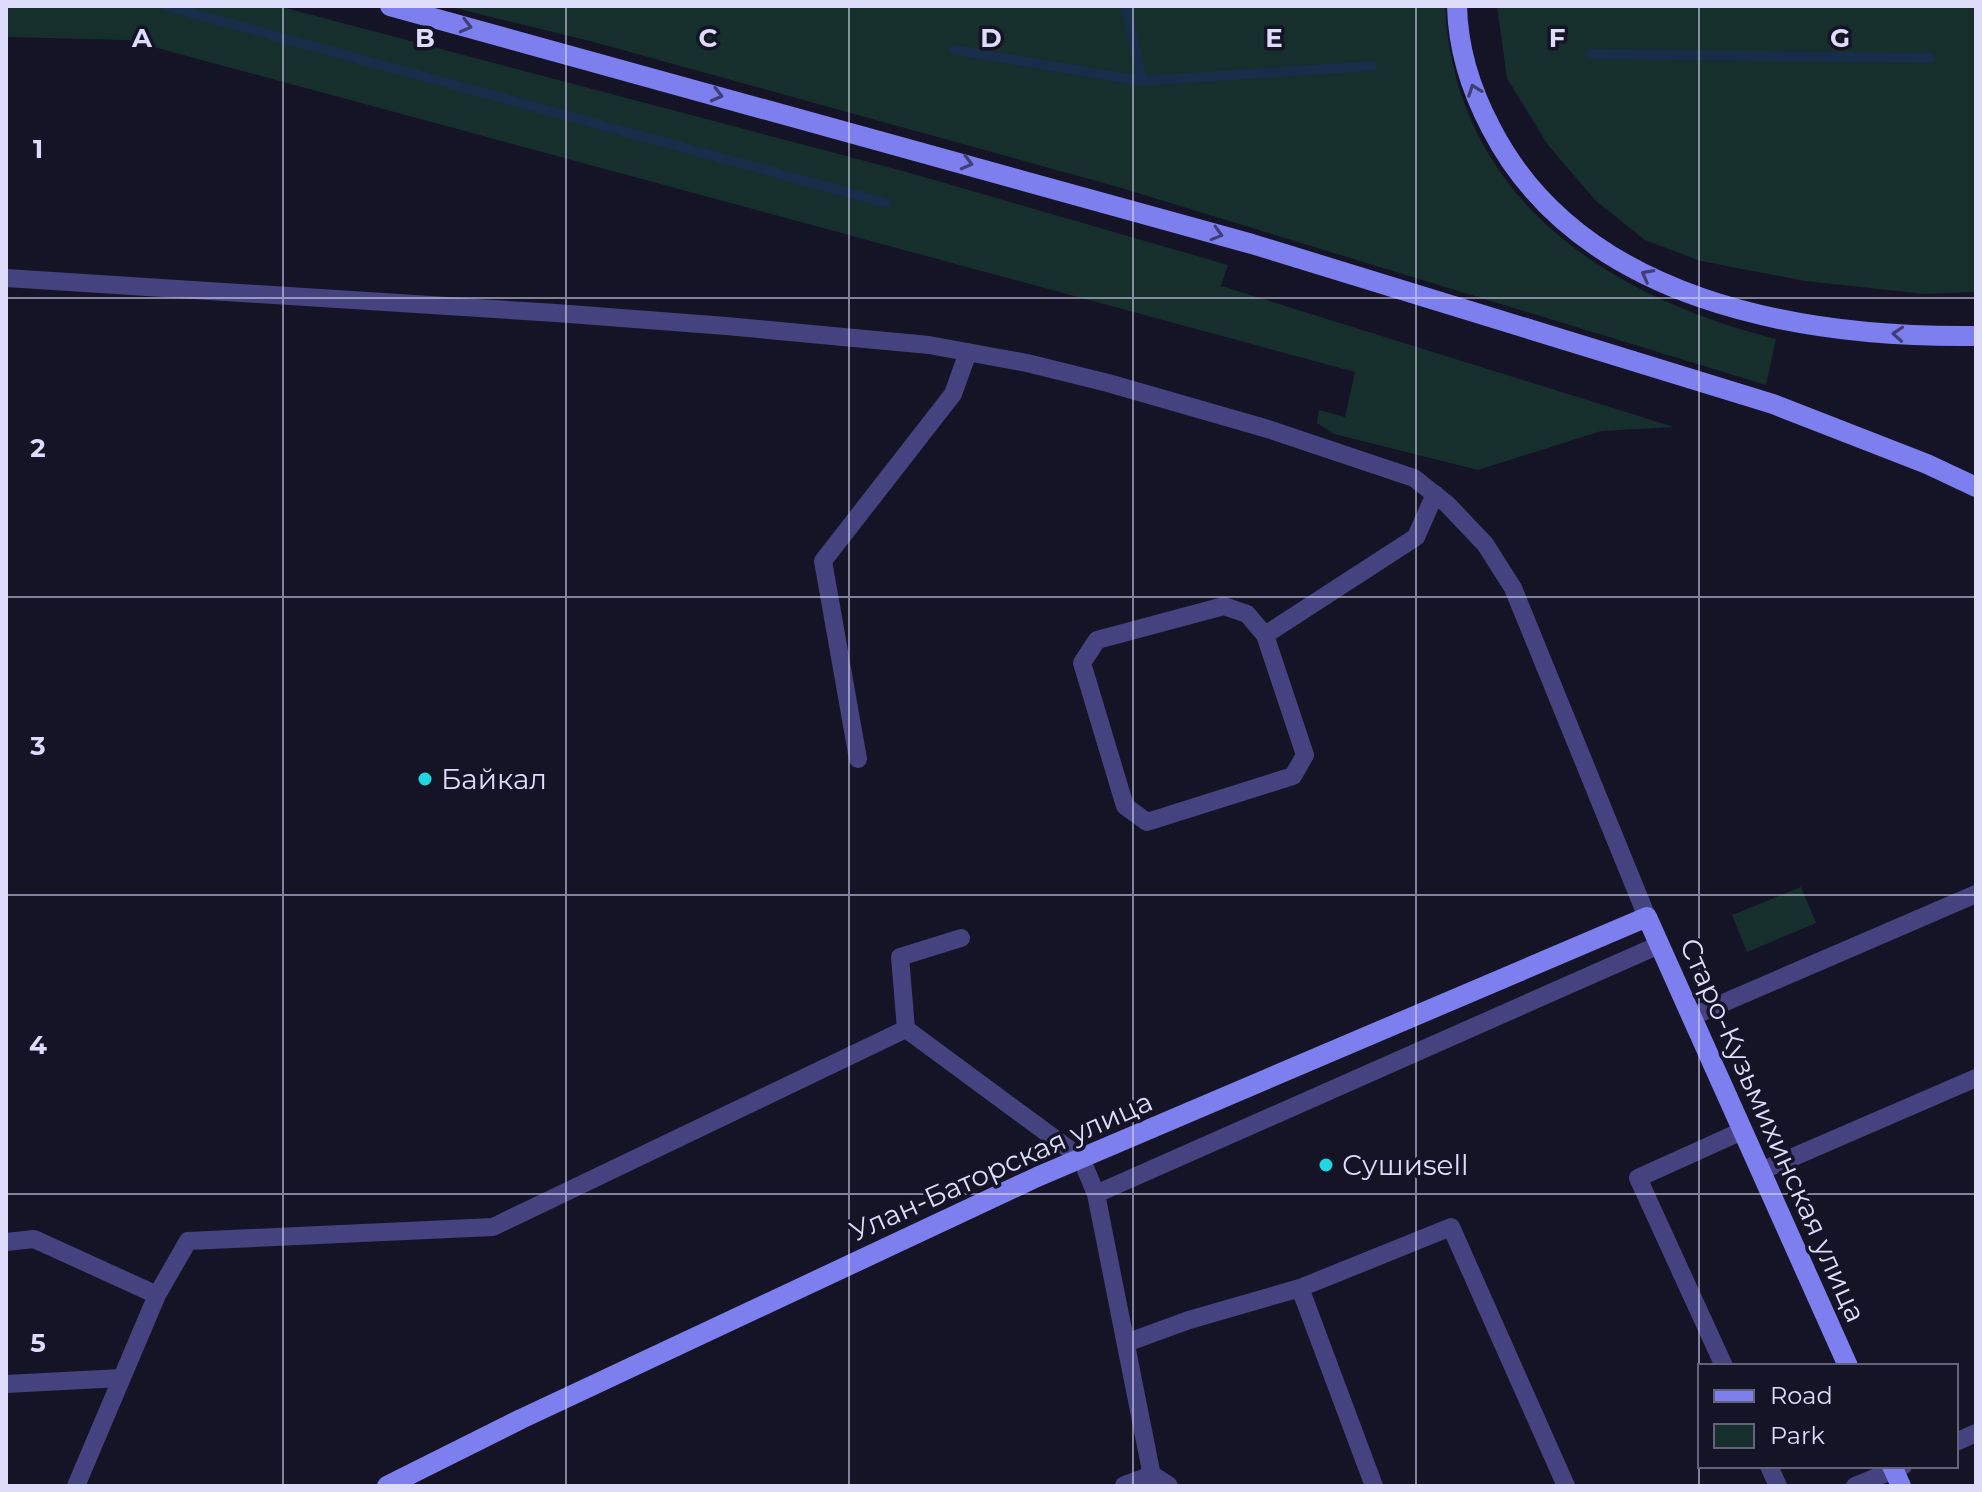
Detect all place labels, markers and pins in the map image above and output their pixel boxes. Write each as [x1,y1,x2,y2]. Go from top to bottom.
place label: Байкал [441,762,547,796]
marker: Байкал [416,770,434,788]
place label: Сушиsell [1342,1148,1469,1182]
marker: Сушиsell [1317,1156,1335,1174]

